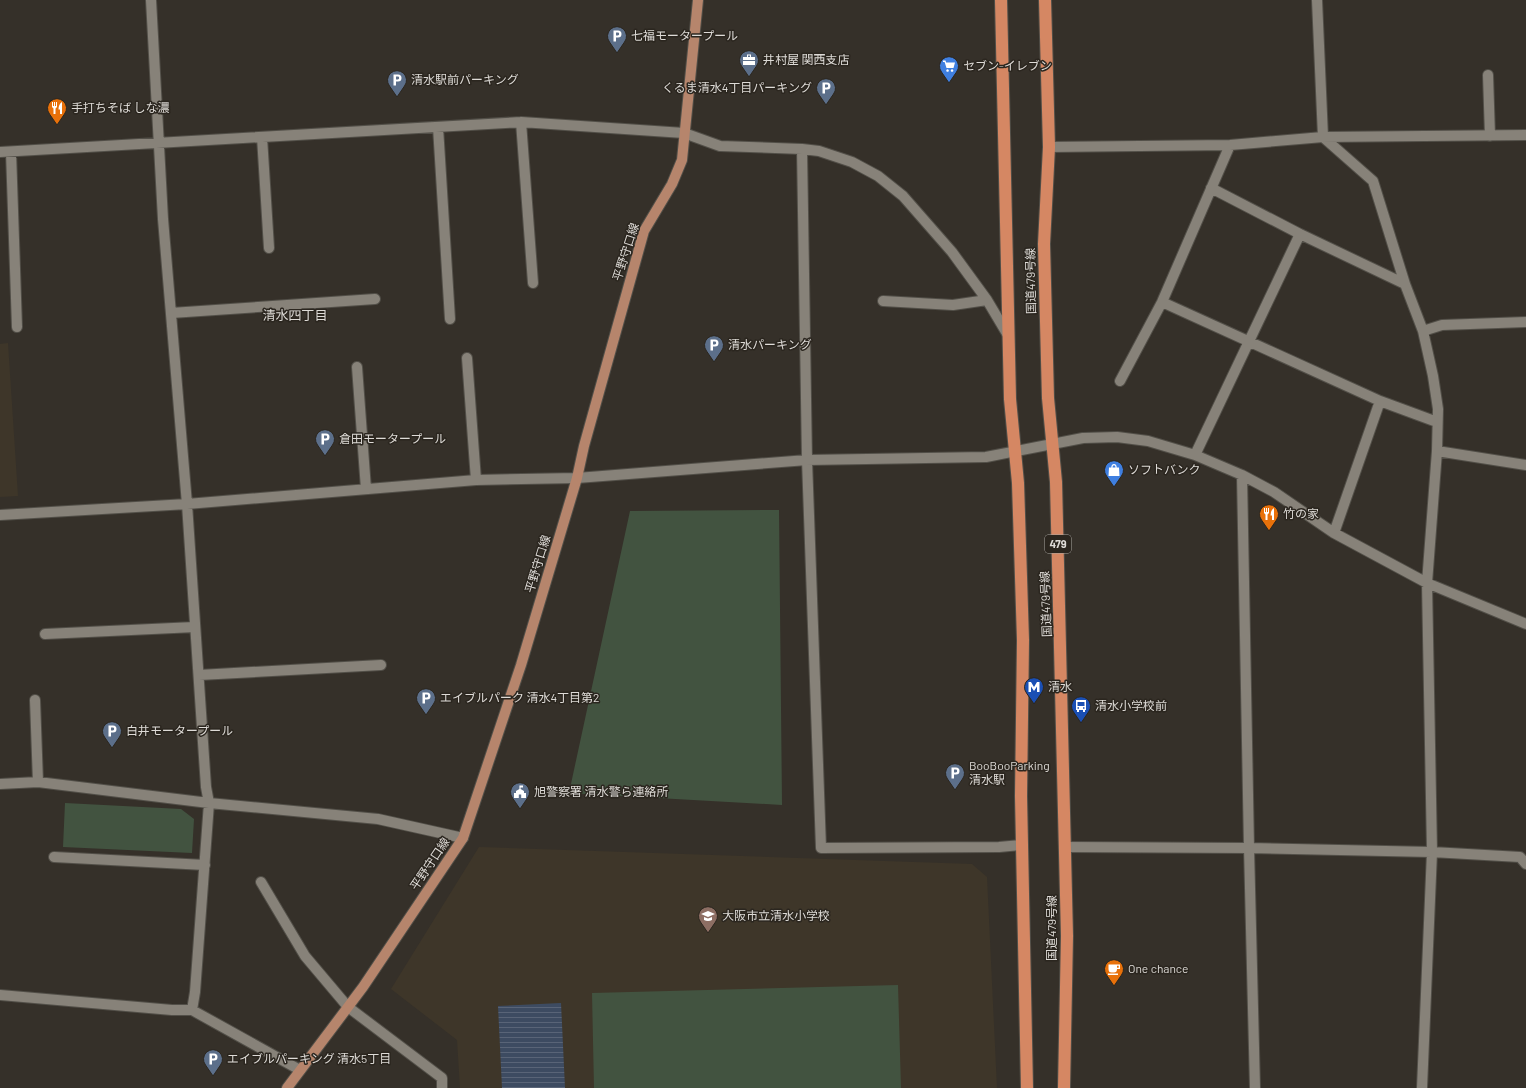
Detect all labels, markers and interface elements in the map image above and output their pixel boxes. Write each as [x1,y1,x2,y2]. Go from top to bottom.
parking icon: 七福モータープール [606,25,628,53]
place label: 七福モータープール [631,28,738,42]
office icon: 井村屋 関西支店 [738,49,760,77]
place label: 井村屋 関西支店 [763,52,849,66]
supermarket icon: セブン-イレブン [938,55,960,83]
place label: セブン-イレブン [963,58,1052,72]
parking icon: 清水駅前パーキング [386,69,408,97]
place label: 清水駅前パーキング [411,72,519,86]
parking icon: くるま清水4丁目パーキング [815,77,837,105]
place label: くるま清水4丁目パーキング [662,80,812,94]
restaurant icon: 手打ちそば しな濃 [46,97,68,125]
place label: 手打ちそば しな濃 [71,100,169,114]
street label: 平野守口線 [609,221,641,282]
street label: 国道479号線 [1022,248,1038,314]
district label: 清水四丁目 [262,307,328,323]
parking icon: 清水パーキング [703,334,725,362]
place label: 清水パーキング [728,337,812,351]
parking icon: 倉田モータープール [314,428,336,456]
place label: 倉田モータープール [339,431,446,445]
shop icon: ソフトバンク [1103,459,1125,487]
place label: ソフトバンク [1128,462,1201,476]
restaurant icon: 竹の家 [1258,503,1280,531]
place label: 竹の家 [1283,506,1319,520]
street label: 平野守口線 [522,533,553,594]
road number: 479 [1045,535,1071,553]
street label: 国道479号線 [1037,571,1053,637]
metro station icon: 清水 [1023,676,1045,704]
place label: 清水 [1048,679,1072,693]
parking icon: エイブルパーク 清水4丁目第2 [415,687,437,715]
place label: エイブルパーク 清水4丁目第2 [440,690,599,704]
bus stop icon: 清水小学校前 [1070,695,1092,723]
place label: 清水小学校前 [1095,698,1167,712]
parking icon: 白井モータープール [101,720,123,748]
place label: 白井モータープール [126,723,233,737]
place label: BooBooParking 清水駅 [969,758,1050,786]
parking icon: BooBooParking 清水駅 [944,762,966,790]
public building icon: 旭警察署 清水警ら連絡所 [509,781,531,809]
place label: 旭警察署 清水警ら連絡所 [534,784,668,798]
street label: 平野守口線 [407,835,452,892]
street label: 国道479号線 [1044,895,1058,961]
school or university icon: 大阪市立清水小学校 [697,905,719,933]
place label: 大阪市立清水小学校 [722,908,830,922]
cafe icon: One chance [1103,958,1125,986]
place label: One chance [1128,961,1188,975]
parking icon: エイブルパーキング 清水5丁目 [202,1048,224,1076]
place label: エイブルパーキング 清水5丁目 [227,1051,391,1065]

